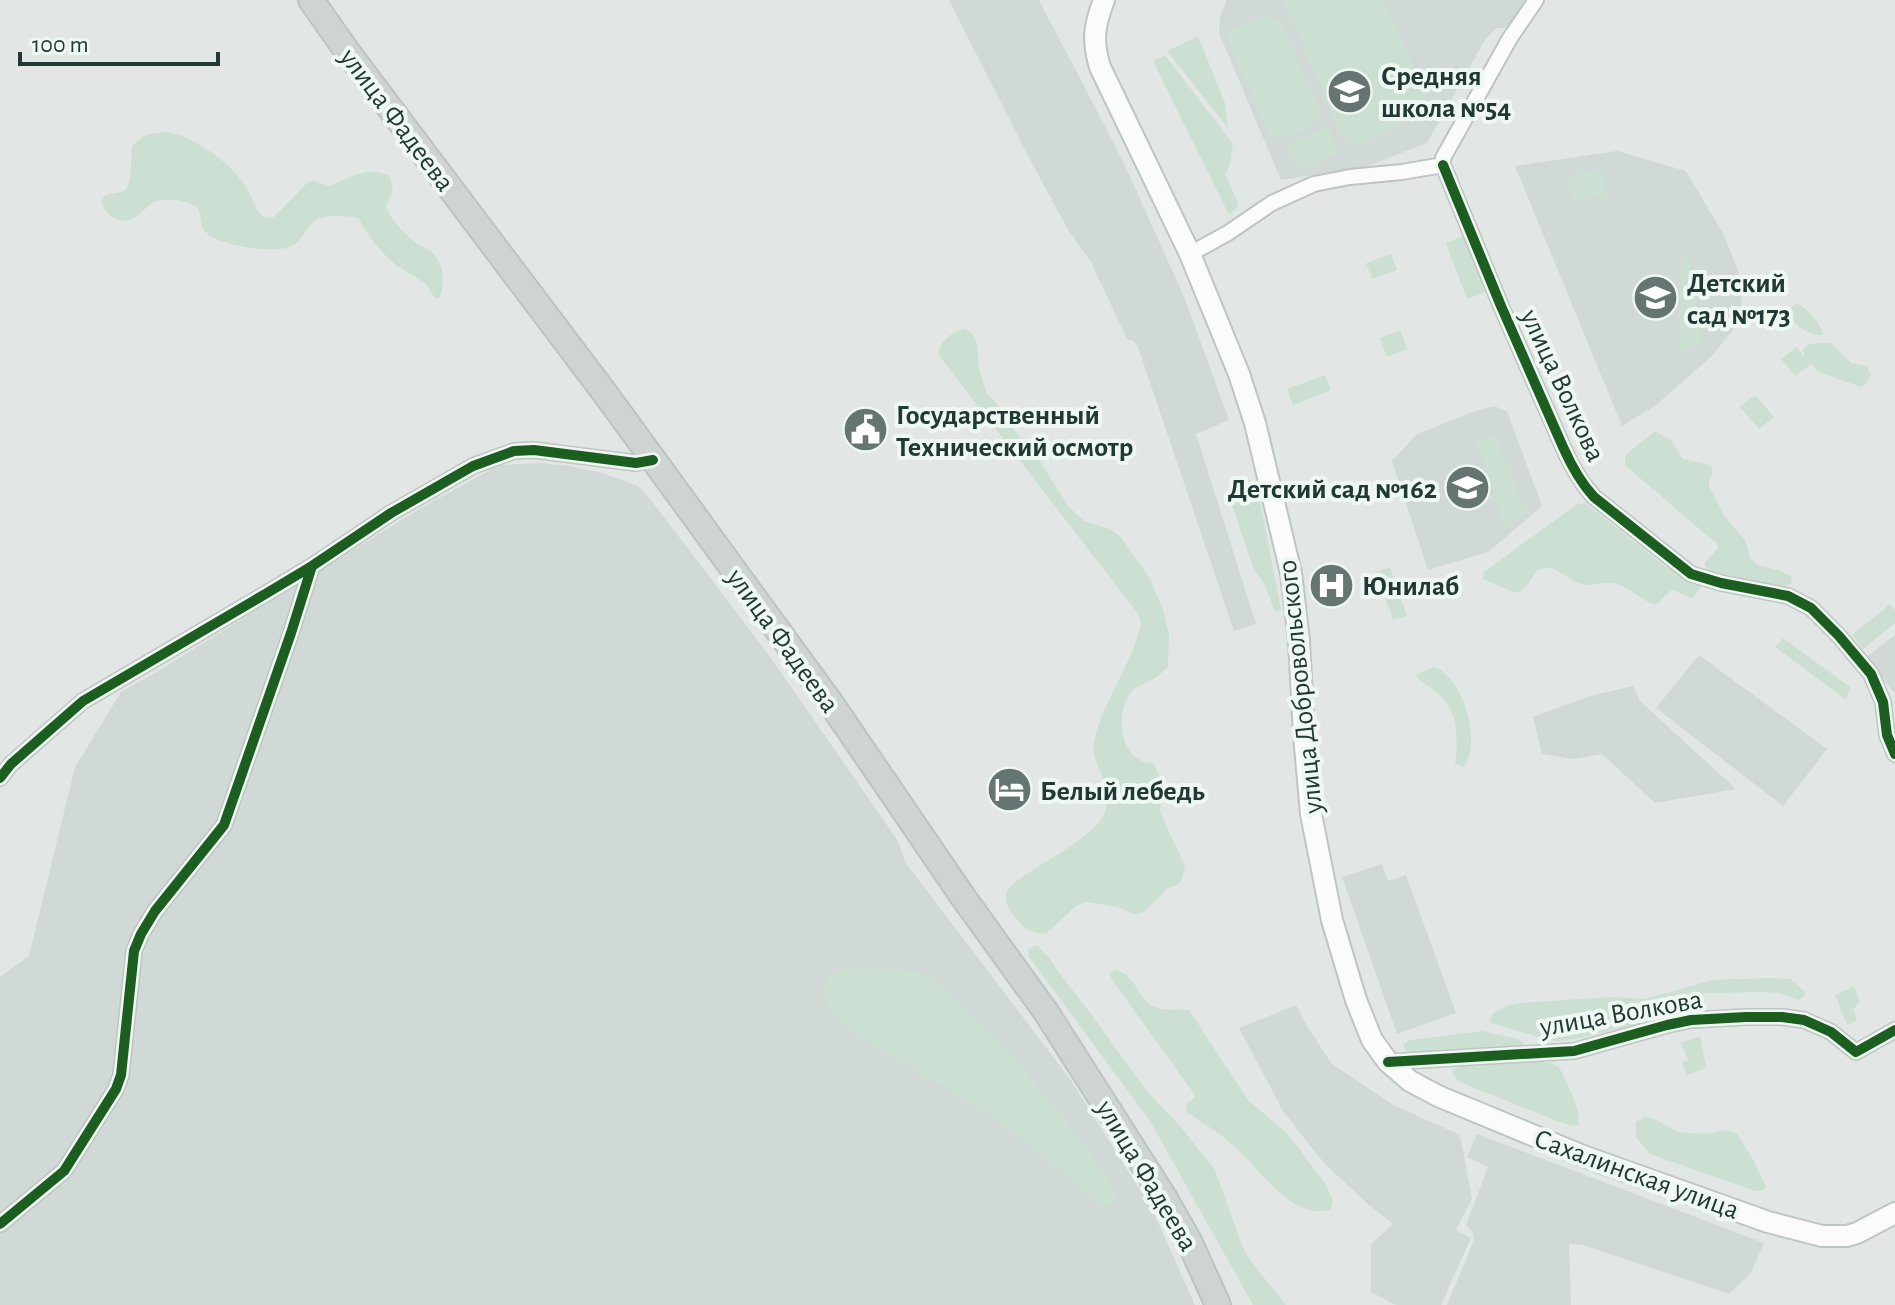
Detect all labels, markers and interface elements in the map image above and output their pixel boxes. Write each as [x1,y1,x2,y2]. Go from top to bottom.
scale bar [20,16,218,66]
text: 100 m [32,33,89,57]
street label: улица Фадеева [333,43,459,197]
place label: Средняя школа №54 [1381,63,1511,123]
school or university icon: Средняя школа №54 [1326,67,1374,115]
place label: Детский сад №173 [1687,270,1791,330]
school or university icon: Детский сад №173 [1632,274,1680,322]
street label: улица Волкова [1514,305,1610,466]
place label: Государственный Технический осмотр [896,402,1133,462]
public building icon: Государственный Технический осмотр [841,406,889,454]
school or university icon: Детский сад №162 [1444,464,1492,512]
place label: Детский сад №162 [1228,476,1437,504]
street label: улица Добровольского [1274,559,1328,816]
hospital icon: Юнилаб [1307,561,1355,609]
street label: улица Фадеева [720,563,844,719]
place label: Юнилаб [1362,573,1459,601]
hotel icon: Белый лебедь [985,766,1033,814]
place label: Белый лебедь [1040,778,1205,806]
street label: улица Волкова [1537,986,1705,1042]
street label: улица Фадеева [1090,1095,1202,1257]
street label: Сахалинская улица [1530,1125,1743,1225]

